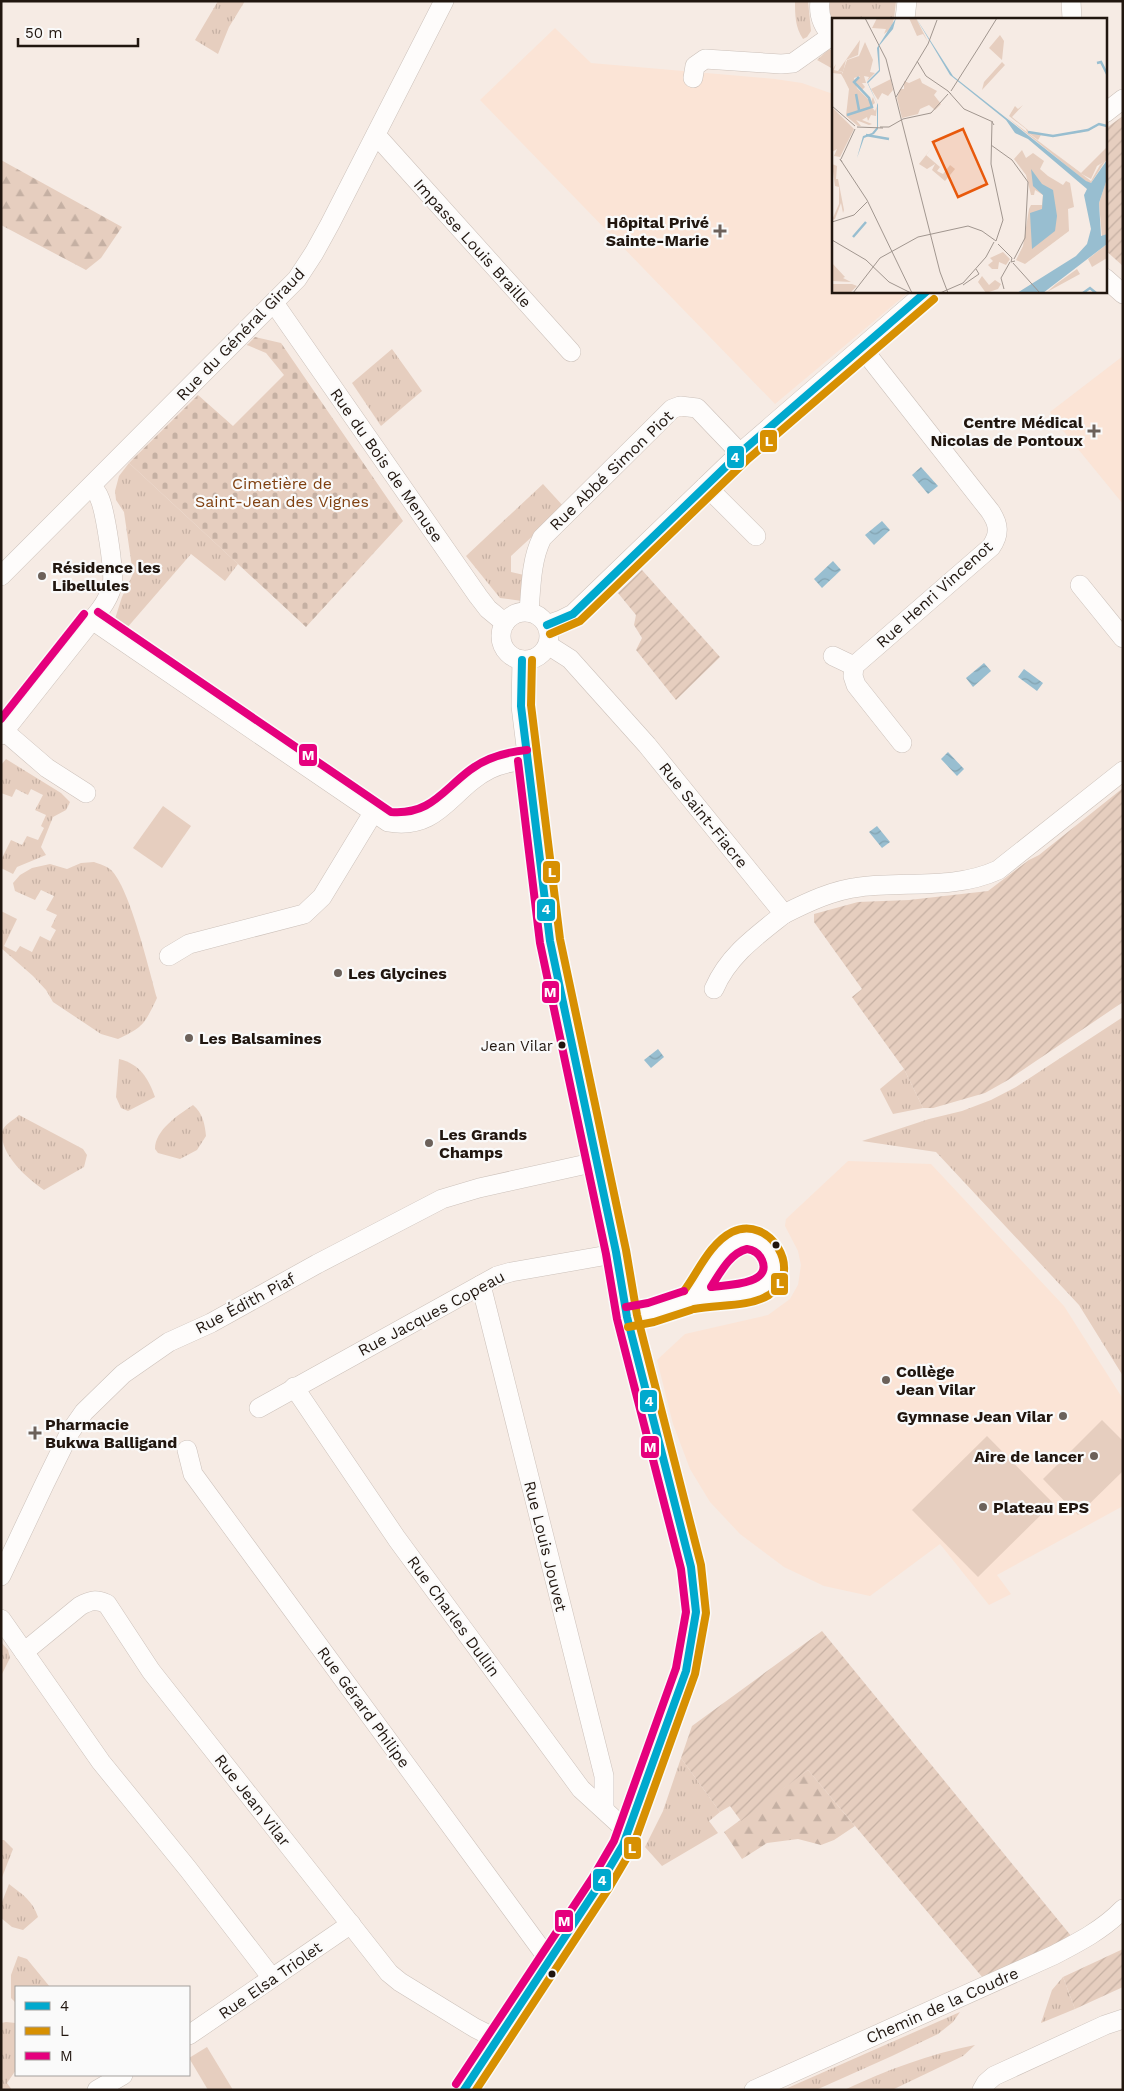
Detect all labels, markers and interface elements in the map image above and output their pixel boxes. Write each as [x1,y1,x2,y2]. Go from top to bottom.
scale bar [18,15,138,47]
inset map [832,18,1106,292]
text: 50 m [25,24,62,42]
street label: Impasse Louis Braille [410,175,535,312]
place label: Hôpital Privé Sainte-Marie [606,213,709,250]
marker: Hôpital Privé Sainte-Marie [713,224,727,238]
street label: Rue du Général Giraud [172,264,309,404]
street label: Rue du Bois de Menuse [326,385,447,546]
street label: Rue Abbé Simon Piot [546,406,677,534]
place label: Centre Médical Nicolas de Pontoux [930,413,1084,450]
marker: Centre Médical Nicolas de Pontoux [1087,424,1101,438]
line badge: L [759,429,778,453]
text: L [765,433,774,449]
line badge: 4 [726,445,745,469]
text: 4 [730,449,740,465]
park label: Cimetière de Saint-Jean des Vignes [195,474,369,511]
street label: Rue Henri Vincenot [872,537,997,652]
place label: Résidence les Libellules [52,558,161,595]
marker: Résidence les Libellules [36,570,48,582]
line badge: M [298,743,318,767]
text: M [302,747,314,763]
street label: Rue Saint-Fiacre [655,759,752,872]
line badge: L [542,860,561,884]
text: L [548,864,557,880]
line badge: 4 [536,898,556,922]
text: 4 [541,901,551,917]
place label: Les Glycines [348,964,447,983]
marker: Les Glycines [332,967,344,979]
line badge: M [541,980,560,1004]
text: M [544,984,556,1000]
place label: Les Balsamines [199,1029,322,1048]
marker: Les Balsamines [183,1032,195,1044]
place label: Jean Vilar [481,1037,553,1055]
marker: Jean Vilar [557,1040,567,1050]
place label: Les Grands Champs [439,1125,527,1162]
marker: Les Grands Champs [423,1137,435,1149]
unlabelled marker [771,1240,781,1250]
street label: Rue Jacques Copeau [355,1267,508,1360]
street label: Rue Édith Piaf [192,1269,299,1338]
line badge: L [770,1272,789,1296]
text: L [776,1275,785,1291]
place label: Collège Jean Vilar [896,1362,976,1399]
marker: Collège Jean Vilar [880,1374,892,1386]
line badge: 4 [639,1389,658,1413]
text: 4 [644,1393,654,1409]
place label: Gymnase Jean Vilar [897,1407,1053,1426]
marker: Gymnase Jean Vilar [1057,1410,1069,1422]
place label: Pharmacie Bukwa Balligand [45,1415,177,1452]
marker: Pharmacie Bukwa Balligand [29,1427,41,1439]
line badge: M [640,1435,660,1459]
text: M [644,1439,656,1455]
place label: Aire de lancer [974,1447,1084,1466]
marker: Aire de lancer [1088,1450,1100,1462]
street label: Rue Louis Jouvet [520,1479,571,1614]
place label: Plateau EPS [993,1498,1089,1517]
marker: Plateau EPS [977,1501,989,1513]
street label: Rue Charles Dullin [403,1552,504,1680]
street label: Rue Gérard Philipe [313,1643,414,1772]
street label: Rue Jean Vilar [211,1750,295,1851]
line badge: L [623,1836,642,1860]
text: L [628,1840,637,1856]
line badge: 4 [592,1868,612,1892]
text: 4 [597,1872,607,1888]
line badge: M [554,1909,574,1933]
text: M [558,1913,570,1929]
street label: Rue Elsa Triolet [215,1938,326,2023]
street label: Chemin de la Coudre [863,1963,1021,2048]
unlabelled marker [547,1969,557,1979]
legend [15,1986,190,2076]
text: 4 [60,1997,69,2015]
text: L [60,2022,69,2040]
text: M [60,2047,73,2065]

